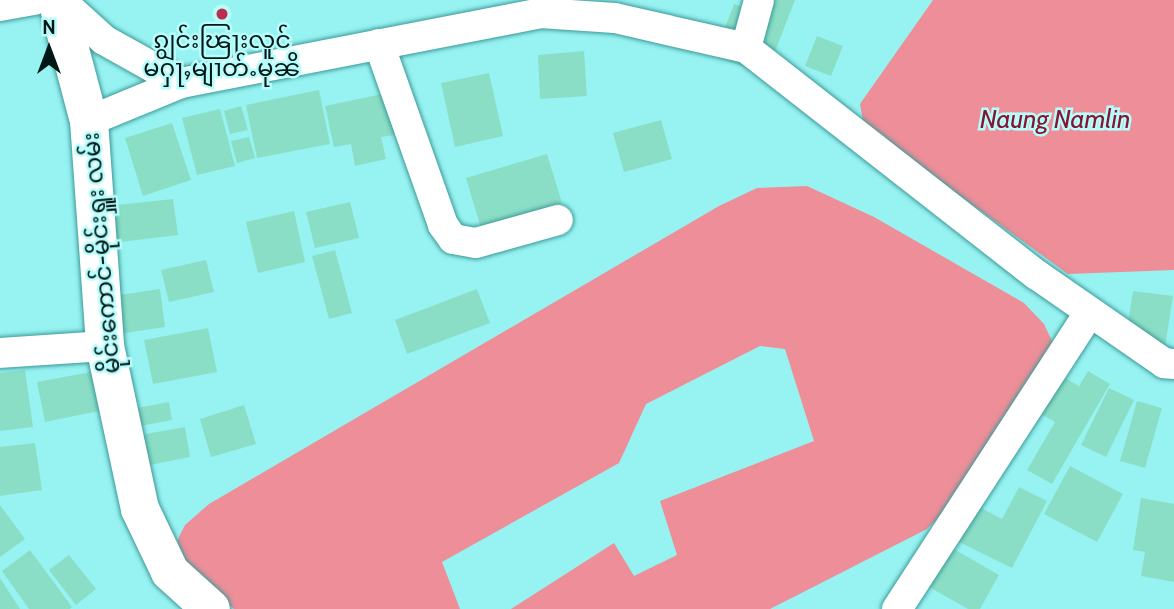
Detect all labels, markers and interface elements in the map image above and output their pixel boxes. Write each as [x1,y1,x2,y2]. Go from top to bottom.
marker: ၵျွင်းၽြႃးလူင် မႁႃႇမျၢတ်ႉမုၼိ [214,6,230,22]
north arrow [14,14,84,84]
text: N [42,16,56,39]
place label: ၵျွင်းၽြႃးလူင် မႁႃႇမျၢတ်ႉမုၼိ [143,26,301,82]
water label: Naung Namlin [980,104,1130,136]
street label: မိုင်းကောင်-မိုင်းရှူး လမ်း [76,131,126,375]

